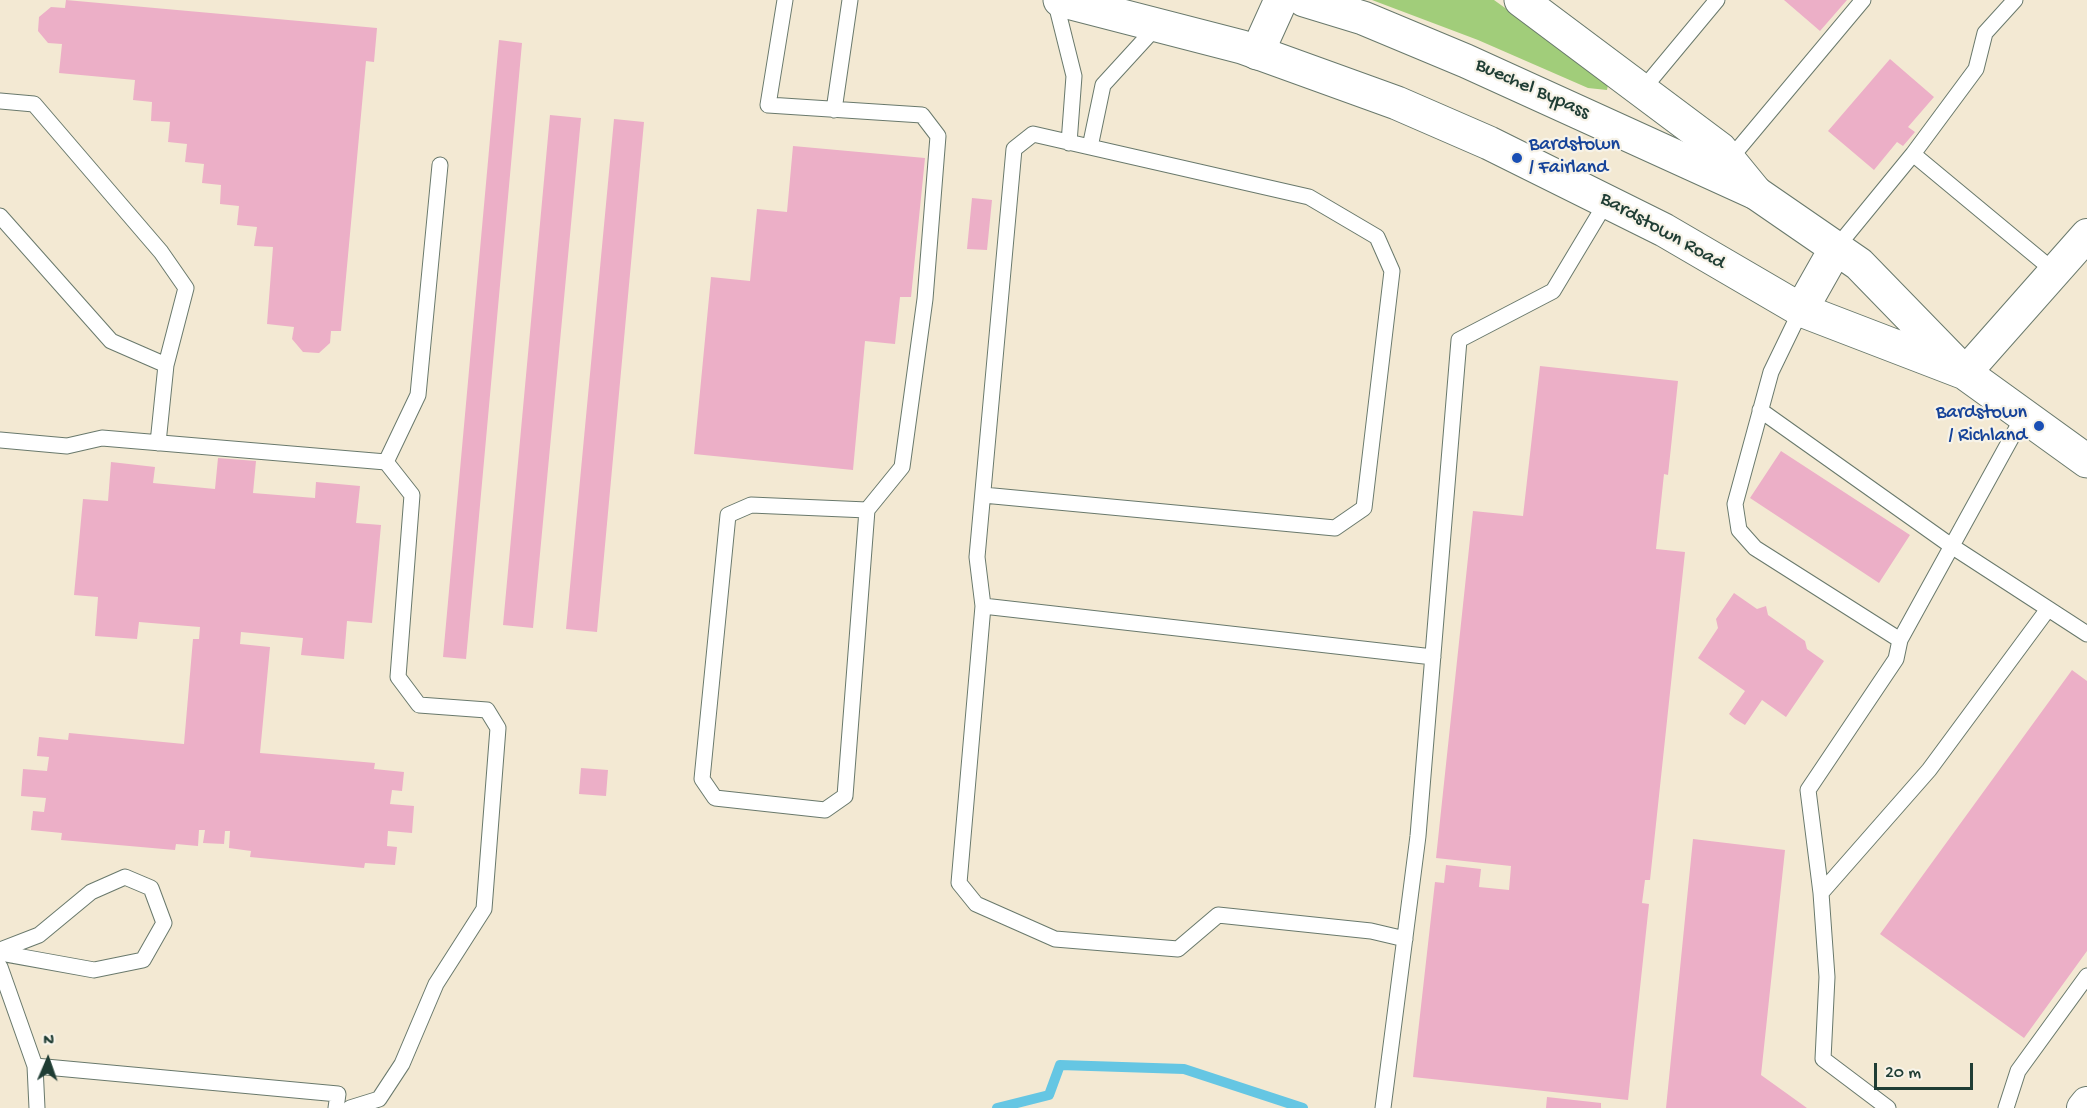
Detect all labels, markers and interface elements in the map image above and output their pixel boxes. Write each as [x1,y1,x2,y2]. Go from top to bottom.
street label: Buechel Bypass [1471,54,1593,126]
place label: Bardstown / Fairland [1529,134,1620,181]
marker: Bardstown / Fairland [1510,151,1524,165]
street label: Bardstown Road [1595,188,1729,276]
place label: Bardstown / Richland [1936,402,2027,449]
marker: Bardstown / Richland [2032,419,2046,433]
north arrow [18,1030,78,1090]
text: N [43,1032,54,1051]
scale bar [1877,1051,1976,1089]
text: 20 m [1885,1063,1921,1084]

